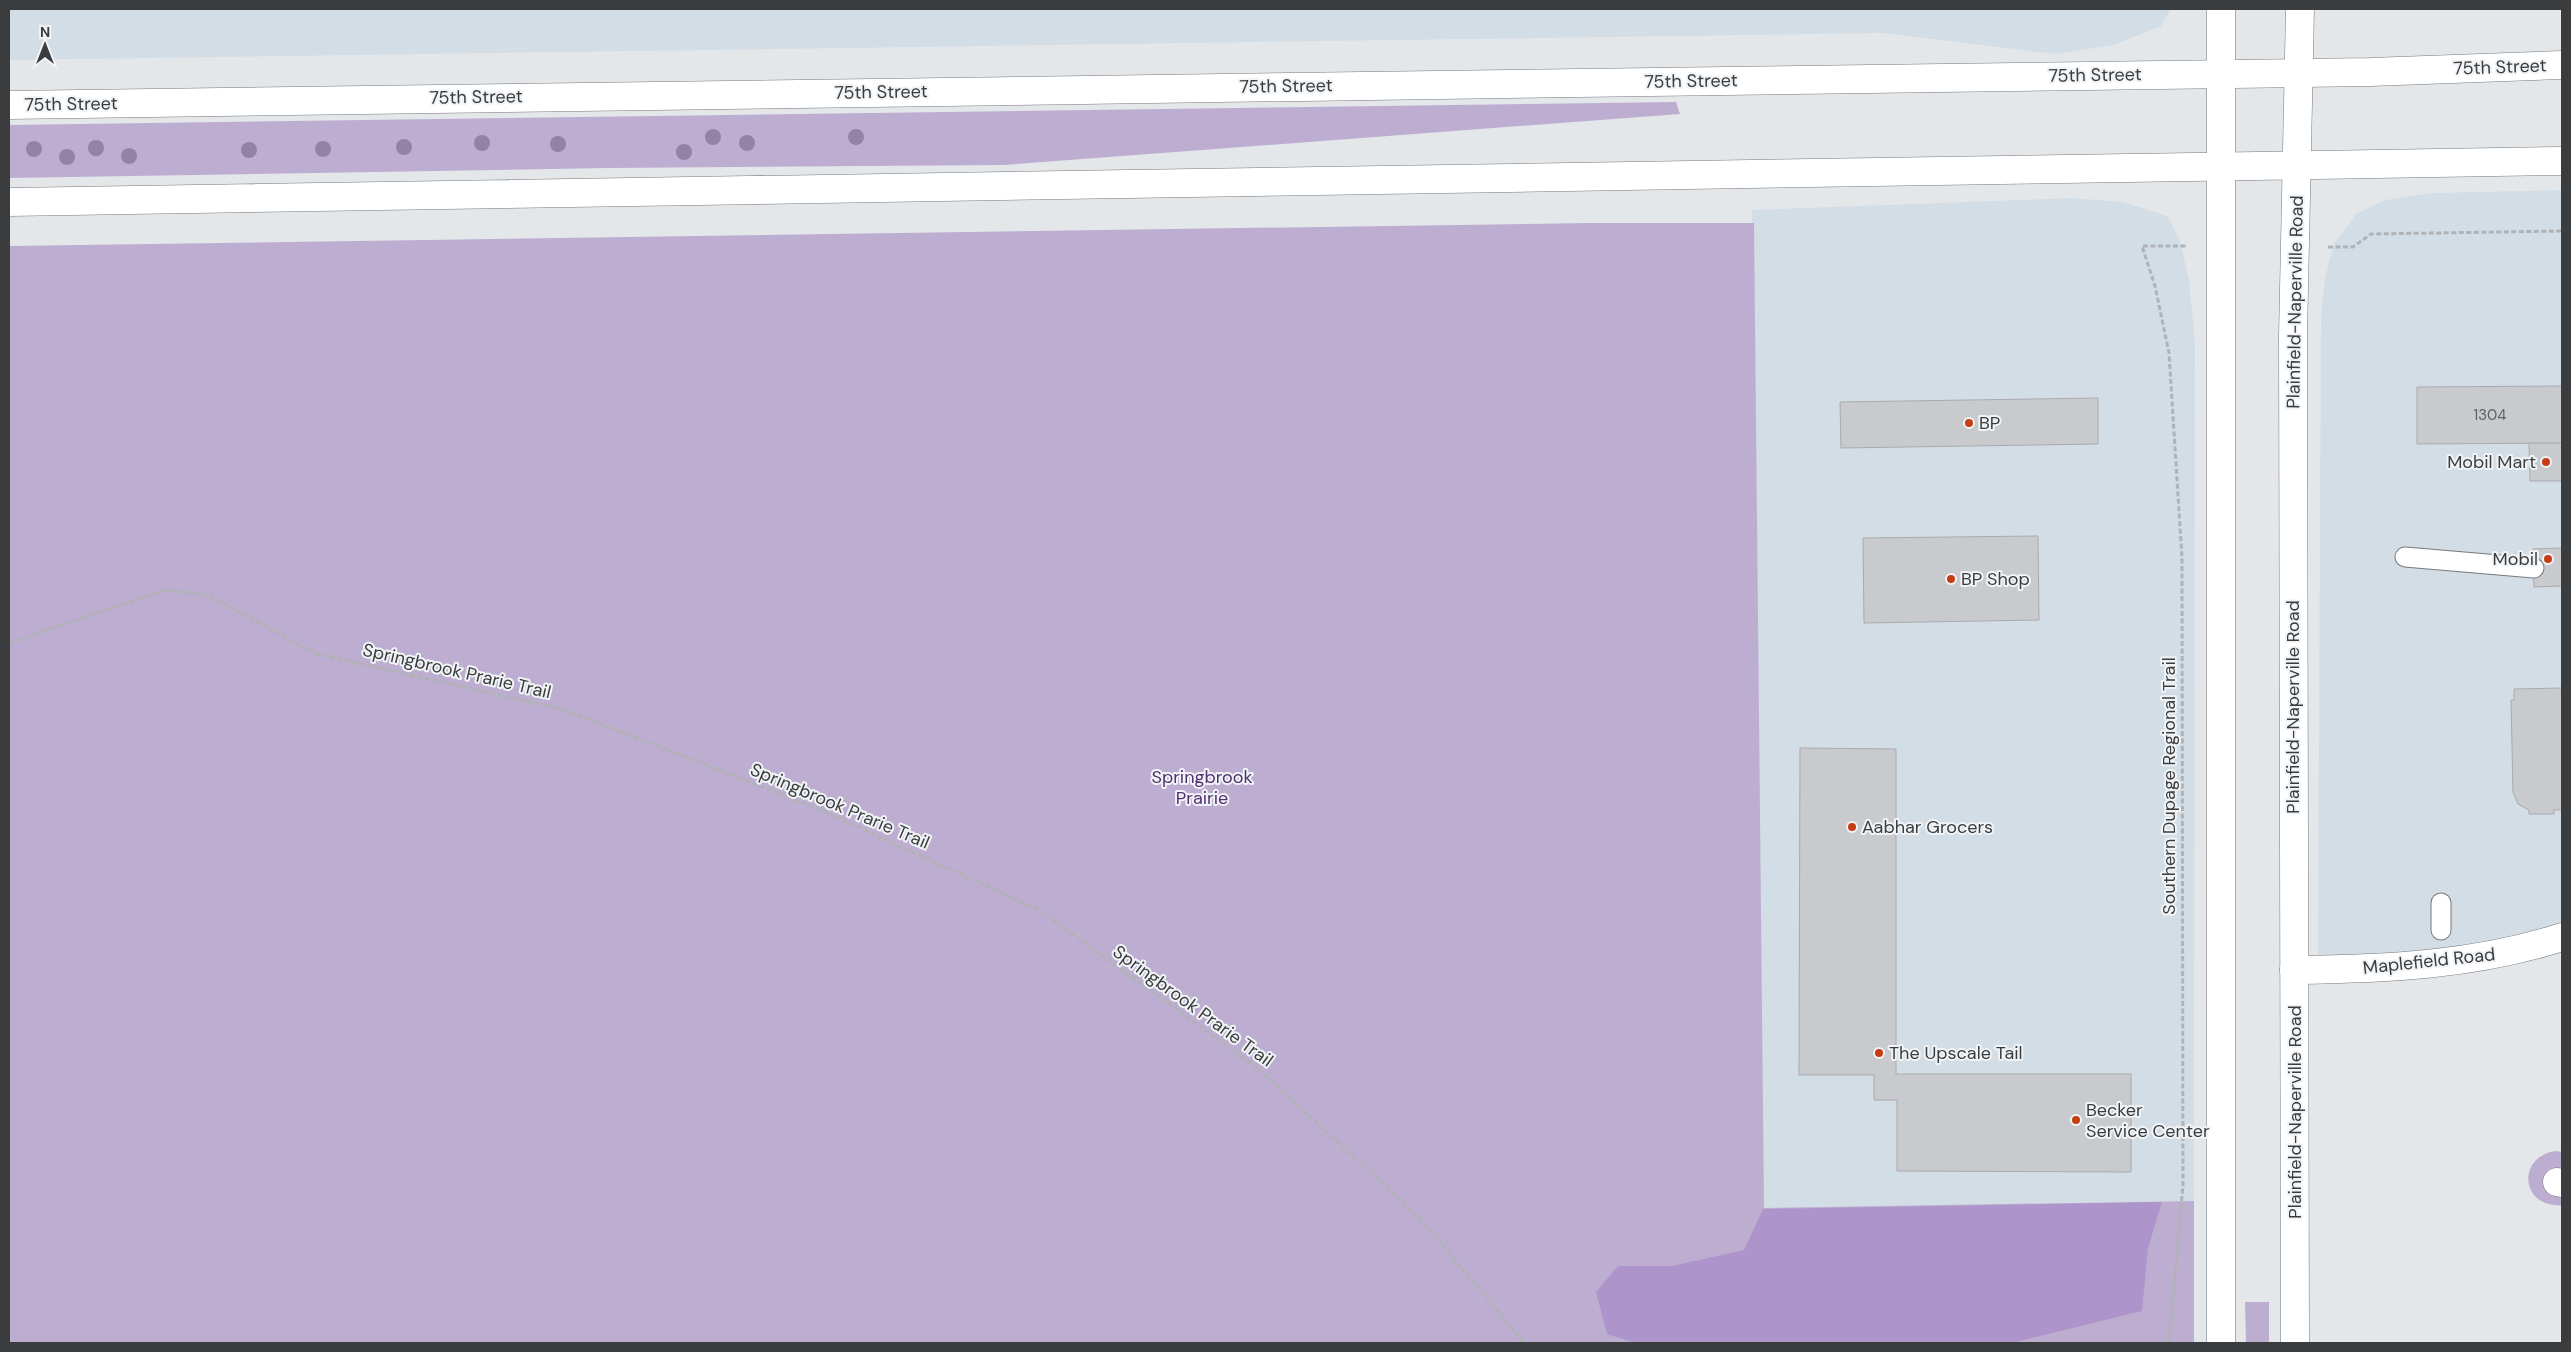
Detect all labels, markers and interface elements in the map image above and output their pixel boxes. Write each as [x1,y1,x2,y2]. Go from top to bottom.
north arrow [20,20,70,70]
text: N [40,23,50,41]
street label: 75th Street [2453,53,2547,81]
street label: 75th Street [2048,62,2142,88]
street label: 75th Street [1644,68,1738,94]
street label: 75th Street [1239,73,1333,99]
street label: 75th Street [834,79,928,105]
street label: 75th Street [429,84,523,110]
street label: 75th Street [24,91,118,117]
street label: Plainfield-Naperville Road [2281,195,2309,409]
house number: 1304 [2474,405,2506,425]
place label: BP [1979,411,2000,435]
marker: BP [1963,417,1975,429]
place label: Mobil Mart [2447,450,2536,474]
marker: Mobil Mart [2540,456,2552,468]
place label: Mobil [2493,547,2538,571]
marker: Mobil [2542,553,2554,565]
place label: BP Shop [1961,567,2030,591]
marker: BP Shop [1945,573,1957,585]
street label: Plainfield-Naperville Road [2281,600,2305,814]
street label: Springbrook Prarie Trail [360,638,554,704]
street label: Southern Dupage Regional Trail [2157,657,2181,915]
street label: Springbrook Prarie Trail [747,757,933,855]
park label: Springbrook Prairie [1151,765,1253,810]
place label: Aabhar Grocers [1862,815,1993,839]
marker: Aabhar Grocers [1846,821,1858,833]
street label: Springbrook Prarie Trail [1108,940,1278,1072]
street label: Maplefield Road [2362,942,2496,980]
street label: Plainfield-Naperville Road [2283,1005,2307,1219]
place label: The Upscale Tail [1889,1041,2023,1065]
marker: The Upscale Tail [1873,1047,1885,1059]
place label: Becker Service Center [2086,1098,2210,1143]
marker: Becker Service Center [2070,1114,2082,1126]

